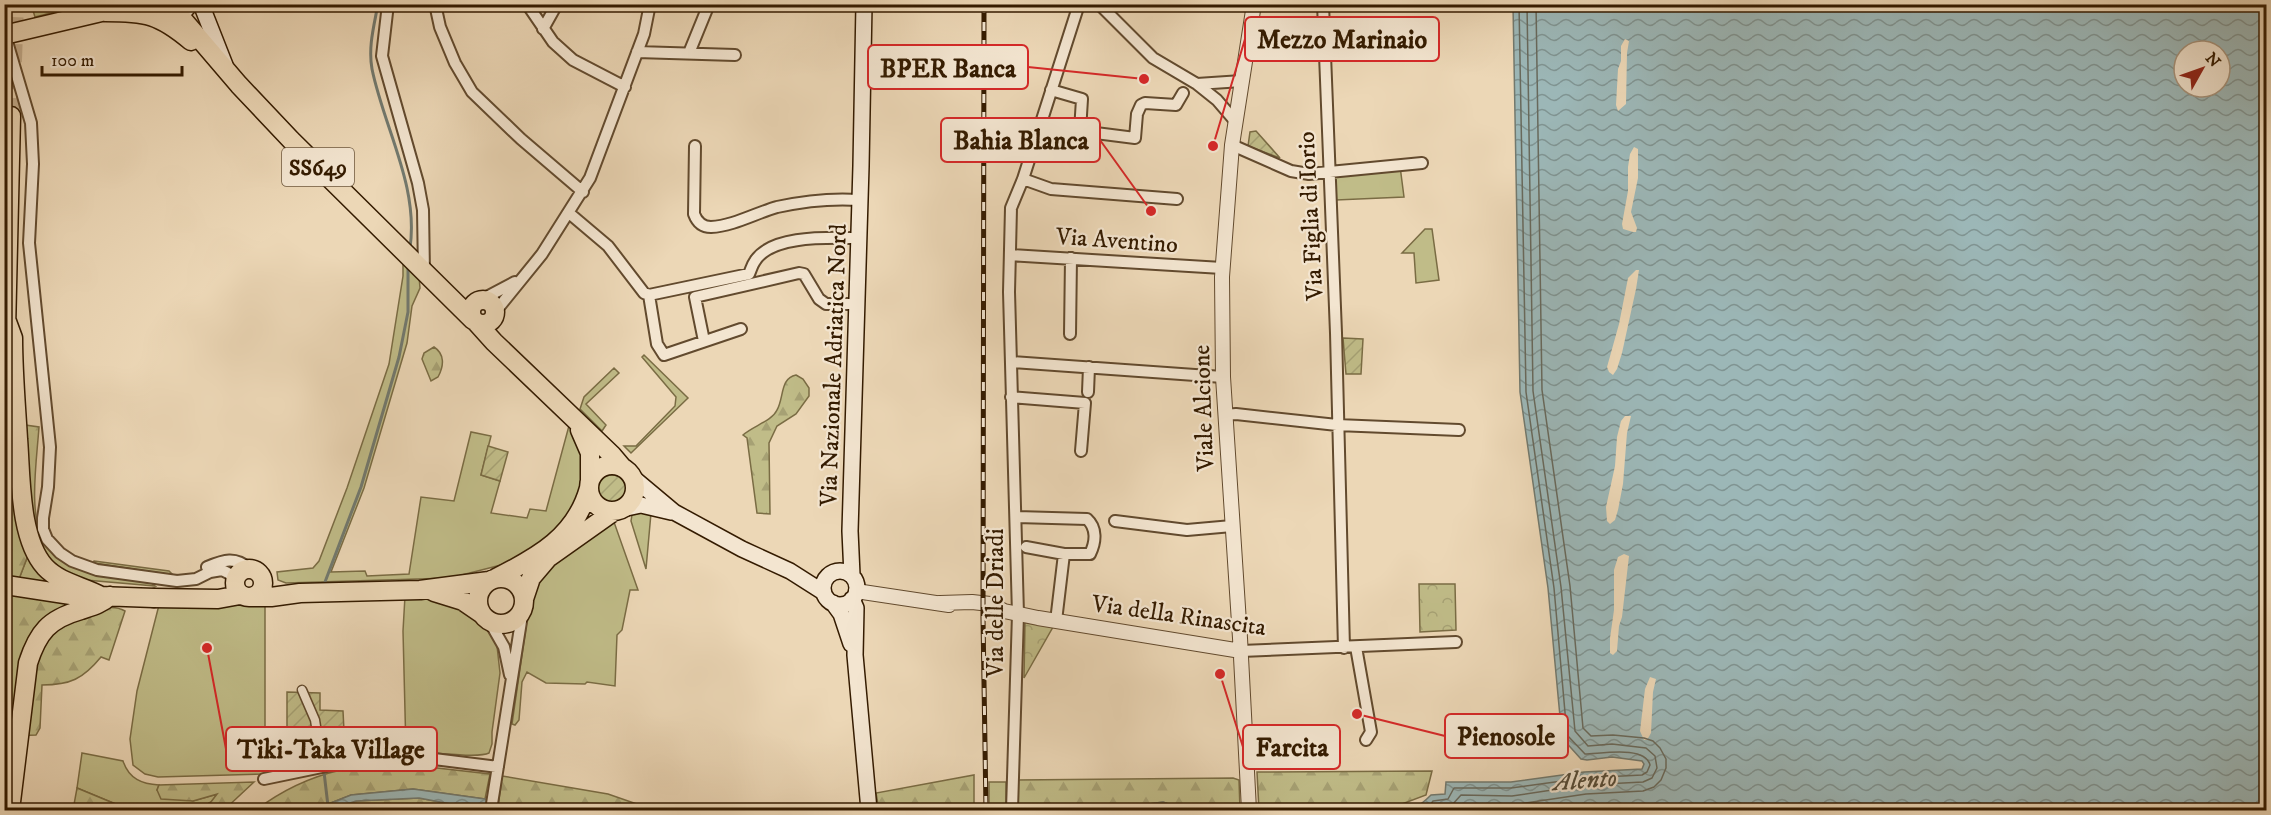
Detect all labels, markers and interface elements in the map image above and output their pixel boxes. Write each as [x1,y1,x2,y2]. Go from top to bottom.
callout: Mezzo Marinaio [1245,17,1439,61]
text: Mezzo Marinaio [1257,24,1427,57]
scale bar [42,39,182,77]
north arrow [2172,39,2232,99]
callout: BPER Banca [868,45,1028,89]
text: N [2201,49,2225,71]
text: 100 m [51,50,94,72]
text: BPER Banca [880,53,1017,86]
callout: Bahia Blanca [941,118,1100,162]
text: Bahia Blanca [953,125,1090,158]
street label: Via Figlia di Iorio [1292,131,1330,302]
road number: SS649 [282,148,354,186]
street label: Via Aventino [1054,222,1179,260]
street label: Via Nazionale Adriatica Nord [814,223,854,508]
street label: Viale Alcione [1187,344,1221,473]
street label: Via delle Driadi [981,528,1011,679]
street label: Via della Rinascita [1089,589,1269,643]
callout: Pienosole [1445,714,1568,758]
text: Pienosole [1457,721,1555,754]
callout: Farcita [1243,725,1340,769]
callout: Tiki-Taka Village [226,727,437,771]
text: Farcita [1256,732,1329,765]
text: Tiki-Taka Village [236,734,425,767]
water label: Alento [1549,762,1618,799]

